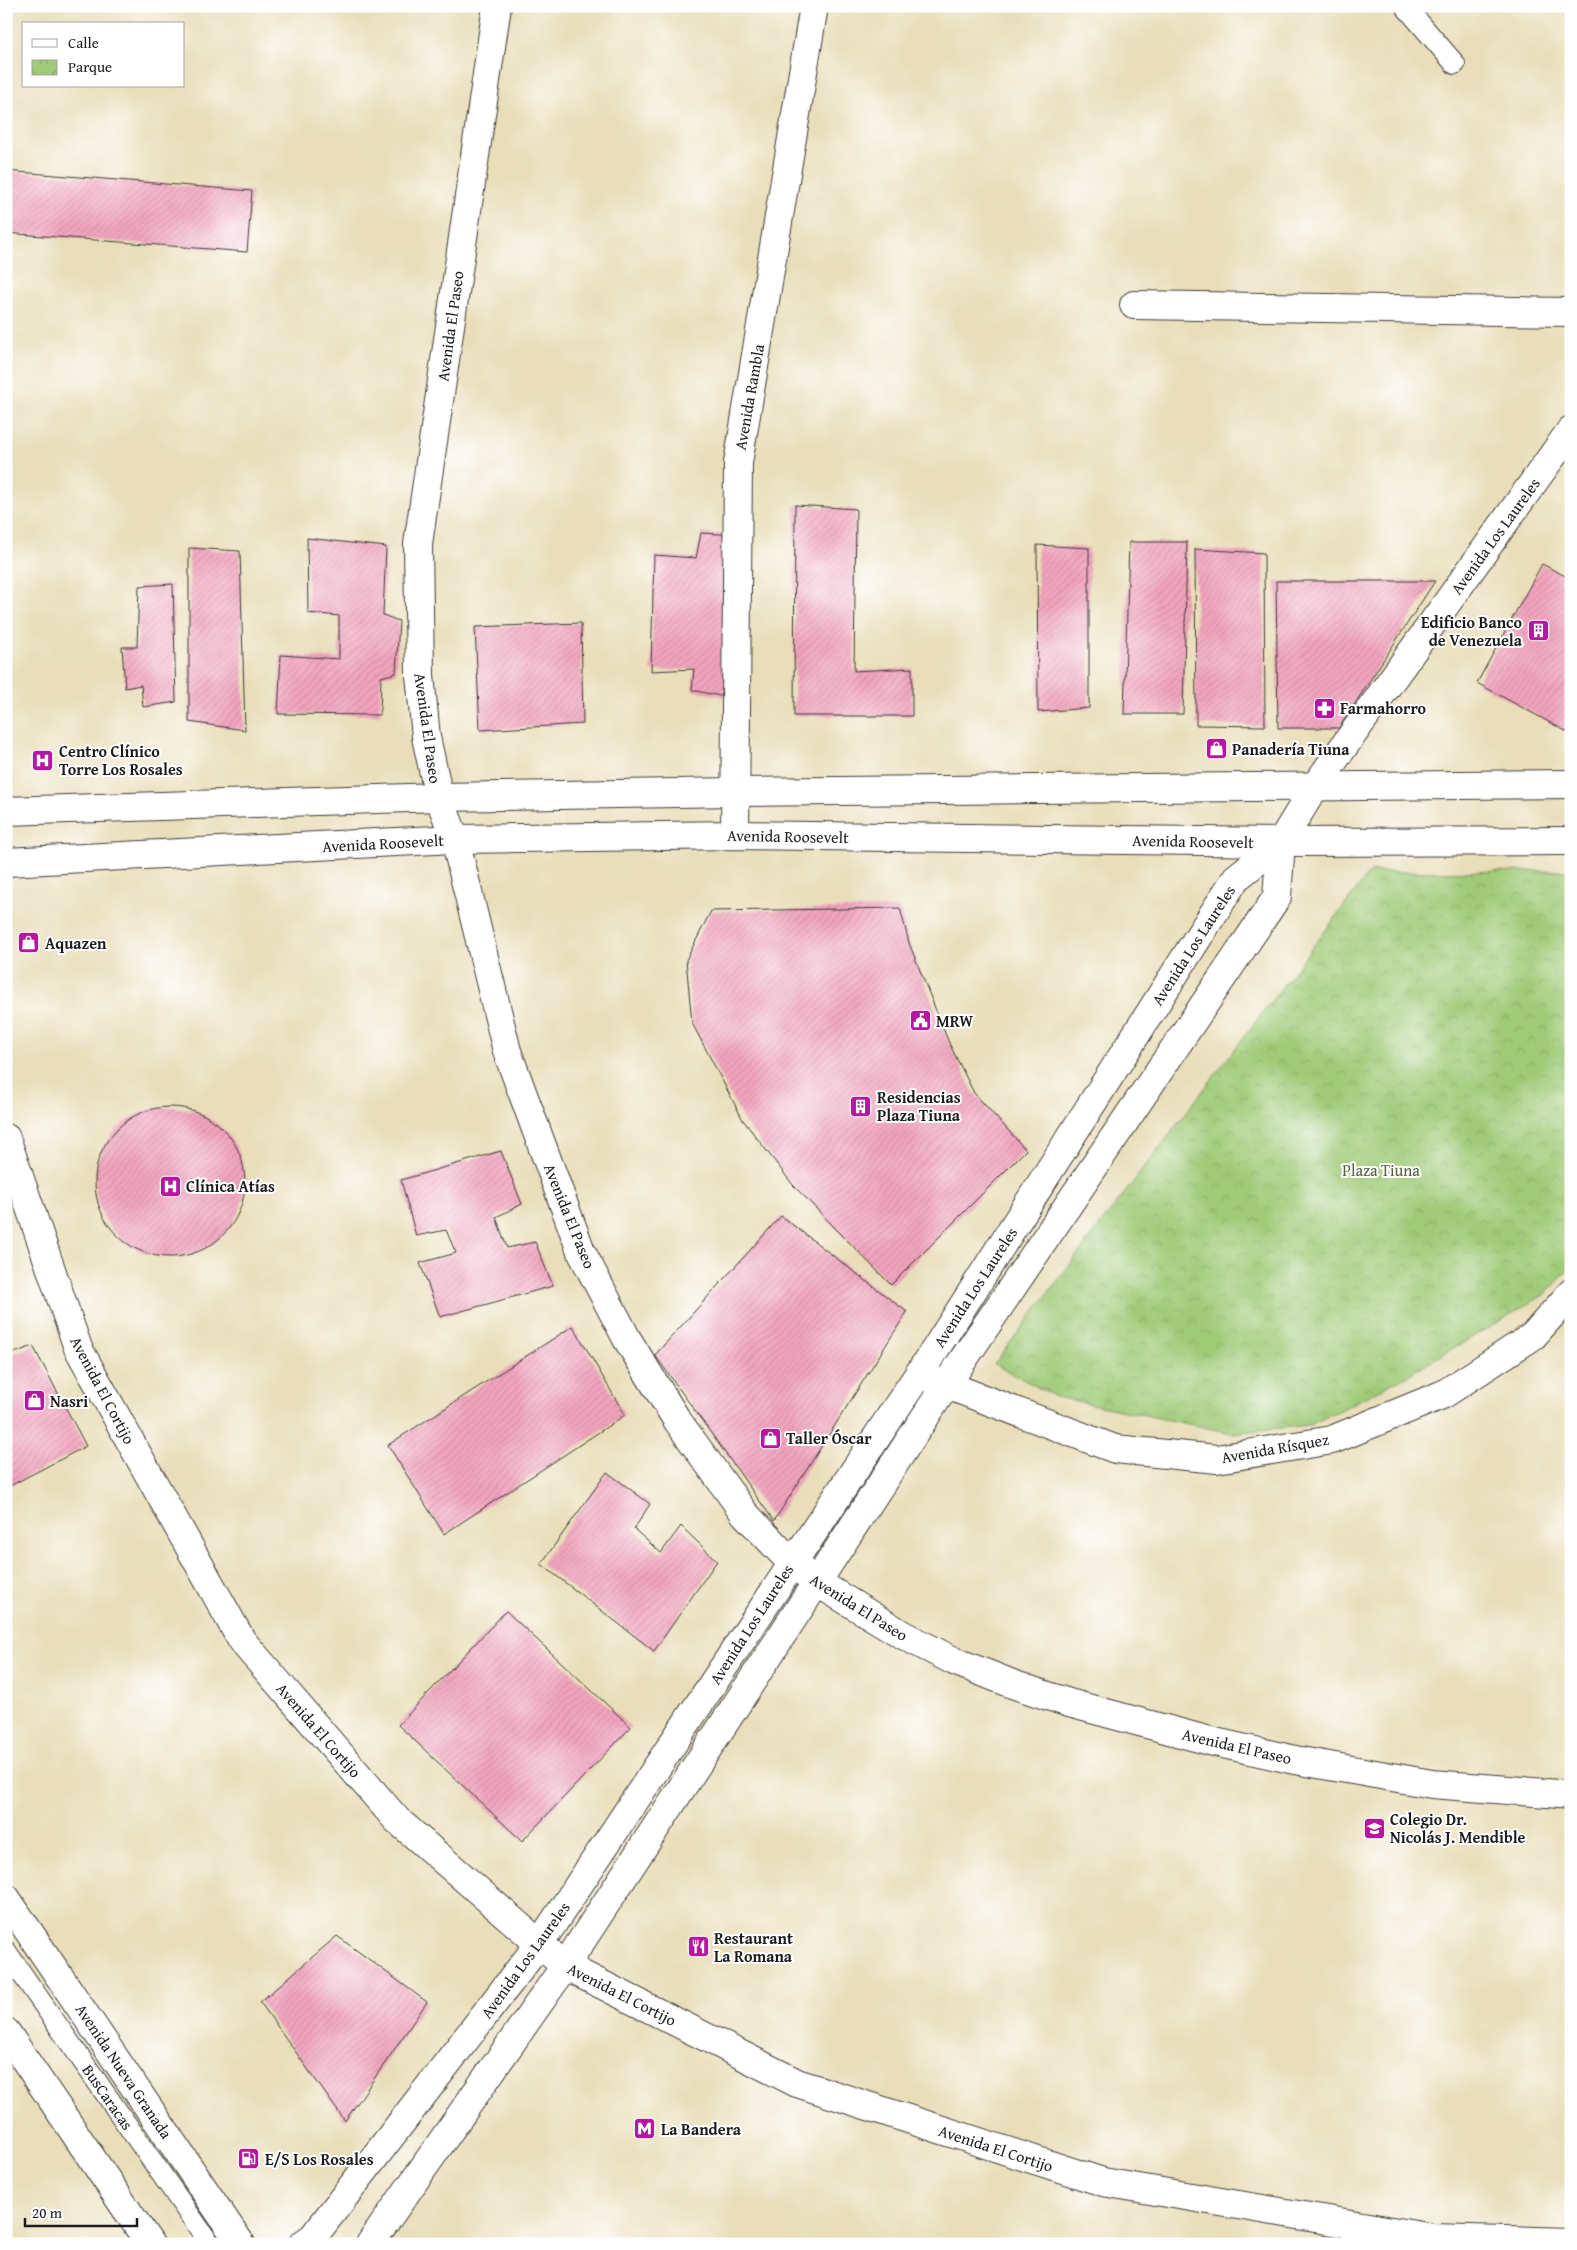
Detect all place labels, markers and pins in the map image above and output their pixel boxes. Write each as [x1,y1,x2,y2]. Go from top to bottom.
place label: Edificio Banco de Venezuela [1421,610,1523,652]
building icon: Edificio Banco de Venezuela [1526,619,1550,643]
pharmacy icon: Farmahorro [1312,696,1336,720]
place label: Farmahorro [1340,696,1427,720]
shop icon: Panadería Tiuna [1204,737,1228,761]
place label: Panadería Tiuna [1232,737,1350,761]
place label: Centro Clínico Torre Los Rosales [59,739,183,781]
hospital icon: Centro Clínico Torre Los Rosales [31,748,55,772]
shop icon: Aquazen [17,931,41,955]
place label: Aquazen [45,931,107,955]
public building icon: MRW [908,1009,932,1033]
place label: MRW [936,1009,973,1033]
place label: Residencias Plaza Tiuna [877,1085,961,1127]
building icon: Residencias Plaza Tiuna [849,1094,873,1118]
hospital icon: Clínica Atías [158,1174,182,1198]
place label: Clínica Atías [186,1174,275,1198]
shop icon: Nasri [22,1389,46,1413]
place label: Nasri [50,1389,88,1413]
shop icon: Taller Óscar [758,1426,782,1450]
place label: Taller Óscar [786,1426,872,1450]
place label: Colegio Dr. Nicolás J. Mendible [1390,1807,1526,1849]
school or university icon: Colegio Dr. Nicolás J. Mendible [1362,1816,1386,1840]
place label: Restaurant La Romana [714,1926,793,1968]
restaurant icon: Restaurant La Romana [686,1935,710,1959]
metro station icon: La Bandera [633,2117,657,2141]
place label: La Bandera [661,2117,742,2141]
fuel station icon: E/S Los Rosales [237,2147,261,2171]
place label: E/S Los Rosales [265,2147,374,2171]

